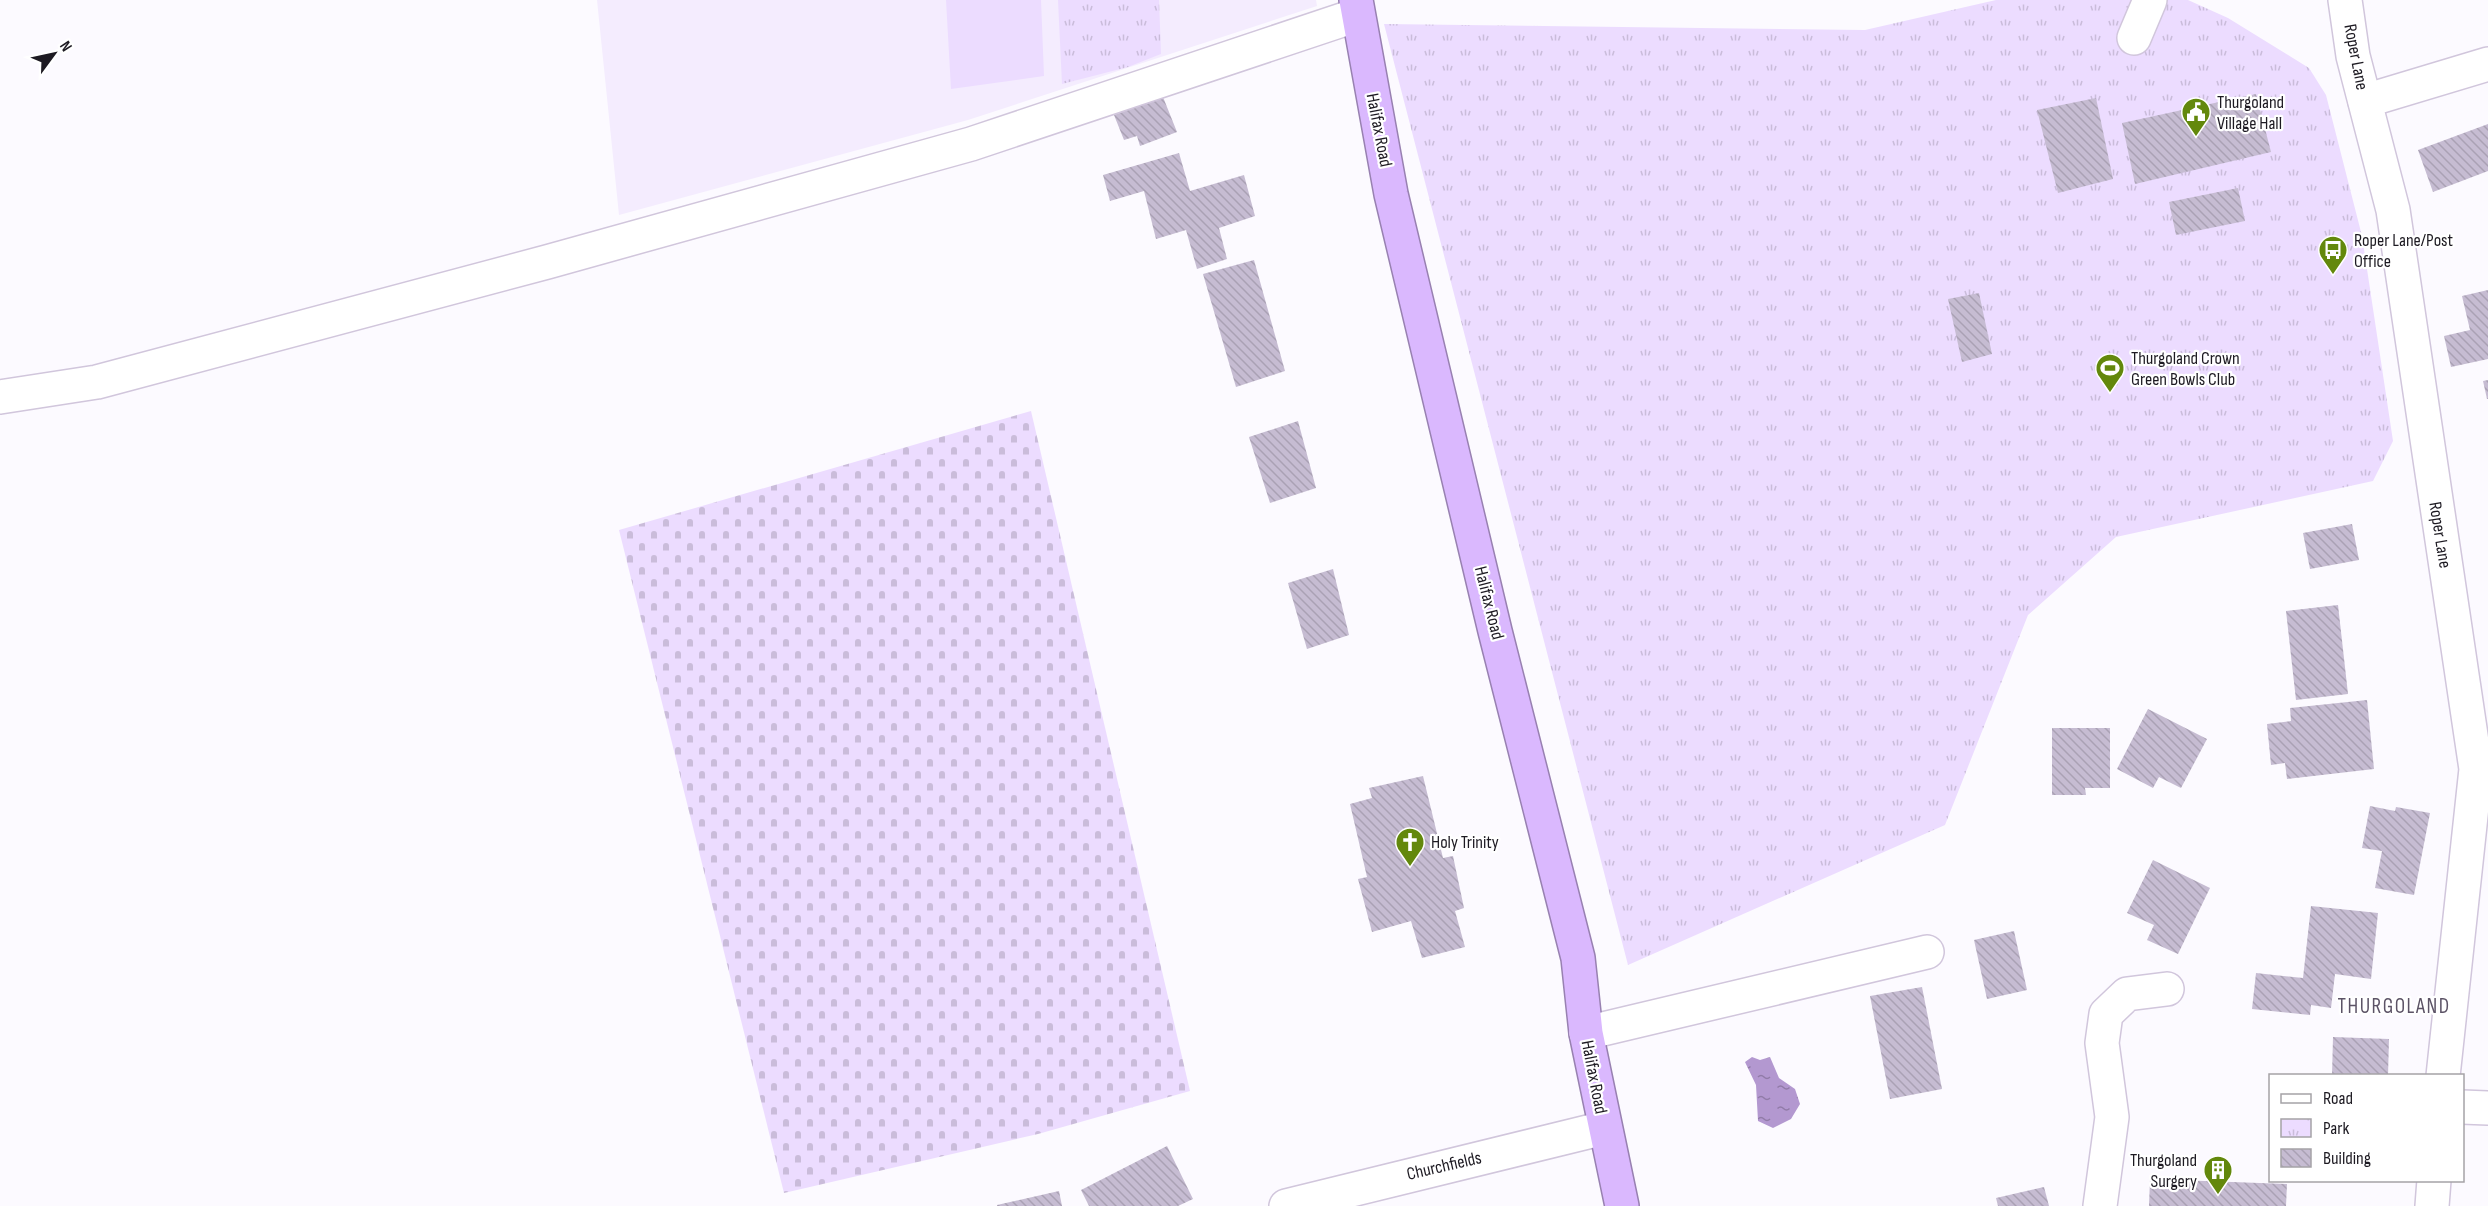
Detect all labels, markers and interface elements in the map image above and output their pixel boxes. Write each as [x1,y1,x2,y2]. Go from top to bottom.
street label: Roper Lane [2339,22,2373,92]
north arrow [24,24,84,84]
text: N [55,38,76,55]
street label: Halifax Road [1362,91,1396,169]
place label: Thurgoland Village Hall [2217,92,2284,134]
public building icon: Thurgoland Village Hall [2180,96,2212,138]
place label: Roper Lane/Post Office [2354,230,2454,272]
bus stop icon: Roper Lane/Post Office [2317,234,2349,276]
place label: Thurgoland Crown Green Bowls Club [2131,348,2240,390]
sports icon: Thurgoland Crown Green Bowls Club [2094,352,2126,394]
street label: Roper Lane [2424,500,2456,570]
street label: Halifax Road [1470,564,1508,642]
church icon: Holy Trinity [1394,826,1426,868]
place label: Holy Trinity [1431,832,1499,853]
district label: THURGOLAND [2337,994,2451,1019]
street label: Halifax Road [1577,1038,1611,1116]
legend [2269,1074,2464,1182]
text: Road [2323,1088,2353,1109]
text: Park [2323,1118,2349,1139]
street label: Churchfields [1405,1147,1483,1185]
text: Building [2323,1148,2371,1169]
place label: Thurgoland Surgery [2130,1150,2197,1192]
building icon: Thurgoland Surgery [2202,1154,2234,1196]

